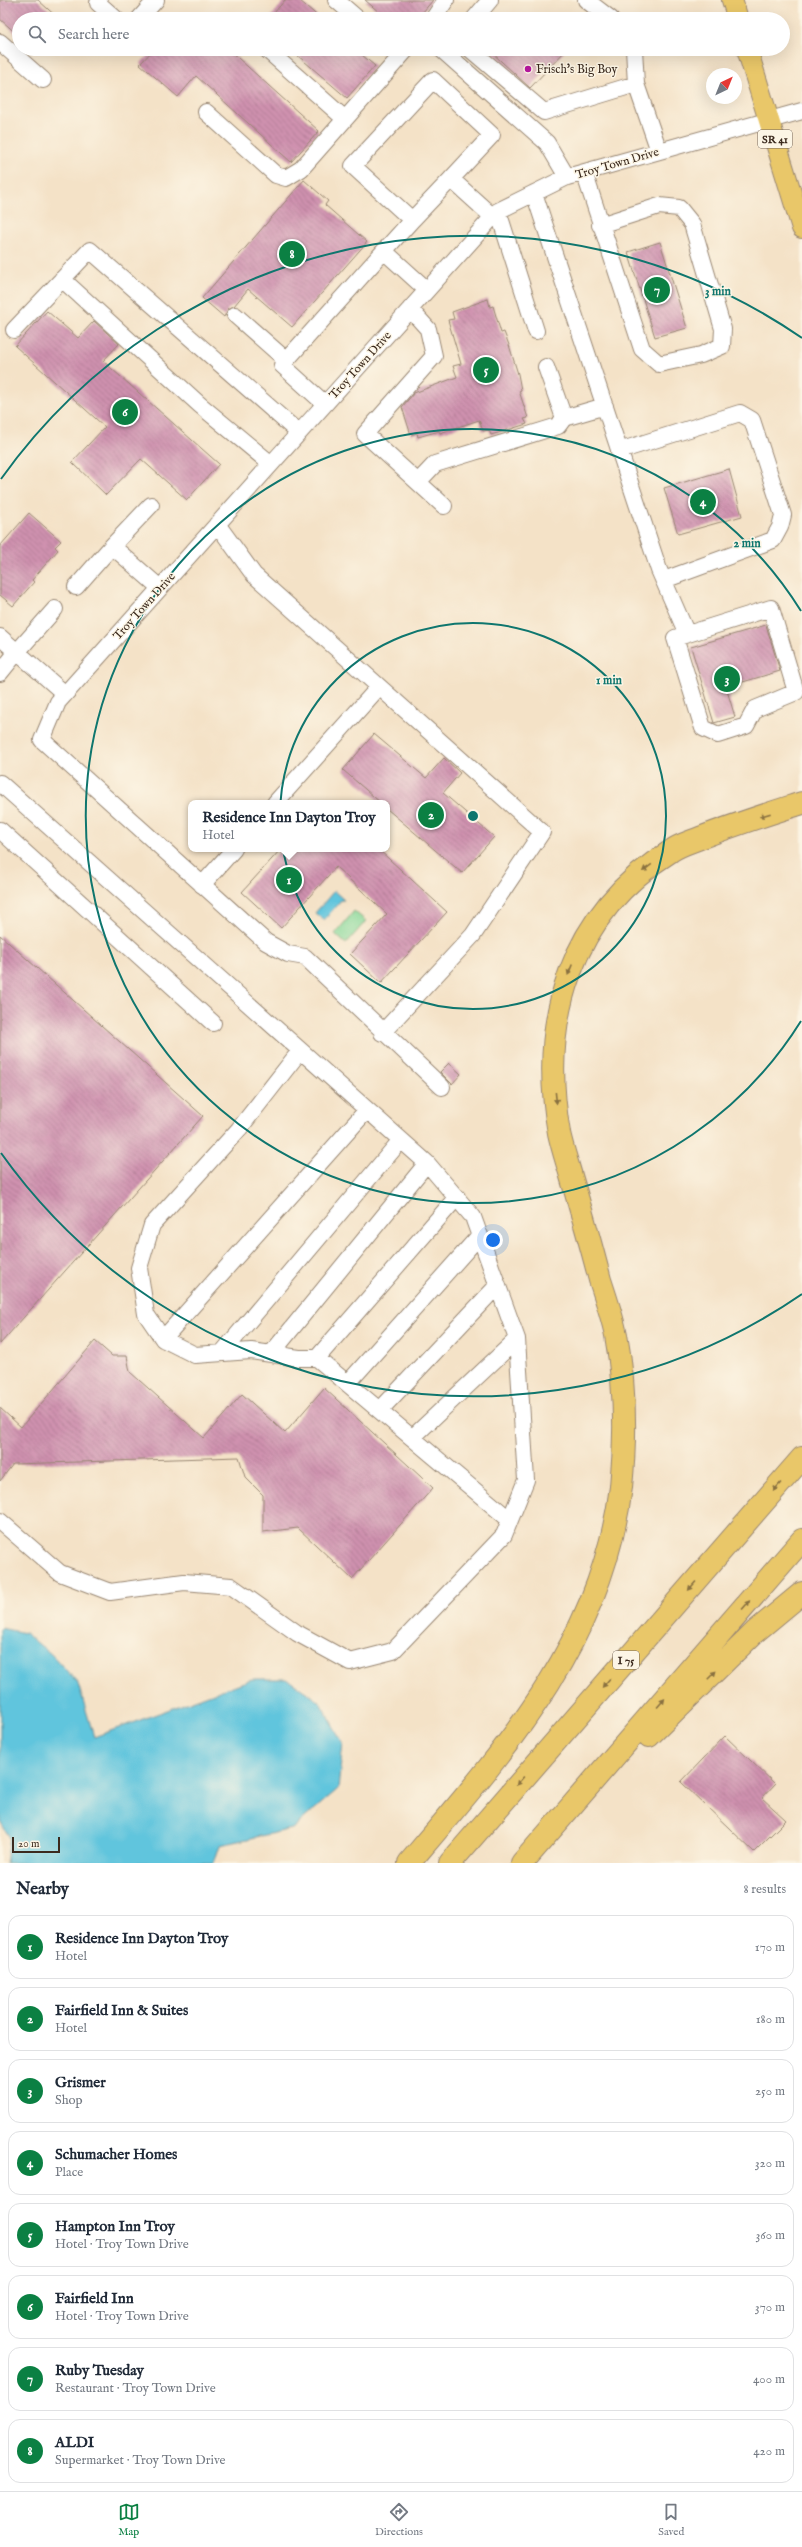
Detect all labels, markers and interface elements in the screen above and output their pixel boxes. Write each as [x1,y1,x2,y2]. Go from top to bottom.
search box [12,12,790,56]
icon: search [26,23,48,45]
text: Search here [58,25,129,44]
place label: Frisch's Big Boy [536,62,617,77]
marker: Frisch's Big Boy [523,64,533,74]
north arrow [706,68,742,104]
road number: SR 41 [758,130,792,148]
street label: Troy Town Drive [574,144,661,183]
pin: 8 [279,239,305,269]
pin: 7 [644,275,670,305]
text: 3 min [705,284,732,299]
street label: Troy Town Drive [326,328,395,402]
pin: 5 [473,355,499,385]
pin: 6 [112,397,138,427]
pin: 4 [690,487,716,517]
text: 2 min [733,536,761,551]
street label: Troy Town Drive [110,569,179,643]
pin: 3 [714,664,740,694]
text: 1 min [596,673,623,688]
popup [188,800,390,852]
pin: 2 [418,800,444,830]
text: Residence Inn Dayton Troy [202,808,376,827]
centre of rings [466,809,480,823]
one-way arrow [759,812,771,818]
text: Hotel [202,827,234,844]
one-way arrow [642,864,653,872]
pin: 1 [276,865,302,895]
one-way arrow [566,965,572,977]
one-way arrow [552,1092,559,1104]
your location [483,1230,503,1250]
one-way arrow [772,1482,781,1493]
one-way arrow [687,1581,696,1591]
one-way arrow [741,1600,750,1610]
road number: I 75 [613,1651,639,1669]
one-way arrow [707,1670,717,1680]
one-way arrow [601,1678,610,1689]
one-way arrow [656,1698,665,1709]
one-way arrow [516,1776,525,1787]
scale bar [12,1835,60,1854]
text: 20 m [18,1837,39,1851]
text: Nearby [16,1879,69,1900]
text: 8 results [743,1881,786,1898]
text: Residence Inn Dayton Troy [55,1929,228,1948]
text: 1 [28,1939,32,1956]
text: 170 m [755,1939,785,1956]
text: Hotel [55,1948,87,1965]
text: Fairfield Inn & Suites [55,2001,188,2020]
text: 2 [27,2011,33,2028]
text: 180 m [756,2011,785,2028]
text: Hotel [55,2020,87,2037]
text: Grismer [55,2073,106,2092]
text: 3 [28,2083,32,2100]
text: 250 m [755,2083,785,2100]
text: Shop [55,2092,83,2109]
text: Schumacher Homes [55,2145,177,2164]
text: 4 [27,2155,33,2172]
text: 320 m [755,2155,785,2172]
text: Place [55,2164,83,2181]
text: Hampton Inn Troy [55,2217,175,2236]
text: 5 [28,2227,32,2244]
text: 360 m [755,2227,785,2244]
text: Hotel · Troy Town Drive [55,2236,189,2253]
text: Fairfield Inn [55,2289,134,2308]
text: 6 [27,2299,33,2316]
text: 370 m [755,2299,785,2316]
text: Hotel · Troy Town Drive [55,2308,189,2325]
text: Ruby Tuesday [55,2361,144,2380]
text: 7 [27,2371,33,2388]
text: 400 m [753,2371,785,2388]
text: Restaurant · Troy Town Drive [55,2380,216,2397]
text: ALDI [55,2433,94,2452]
text: 8 [27,2443,33,2460]
text: 420 m [753,2443,785,2460]
text: Supermarket · Troy Town Drive [55,2452,226,2469]
tab: Map [118,2501,140,2539]
tab: Directions [375,2501,423,2539]
tab: Saved [658,2501,684,2539]

